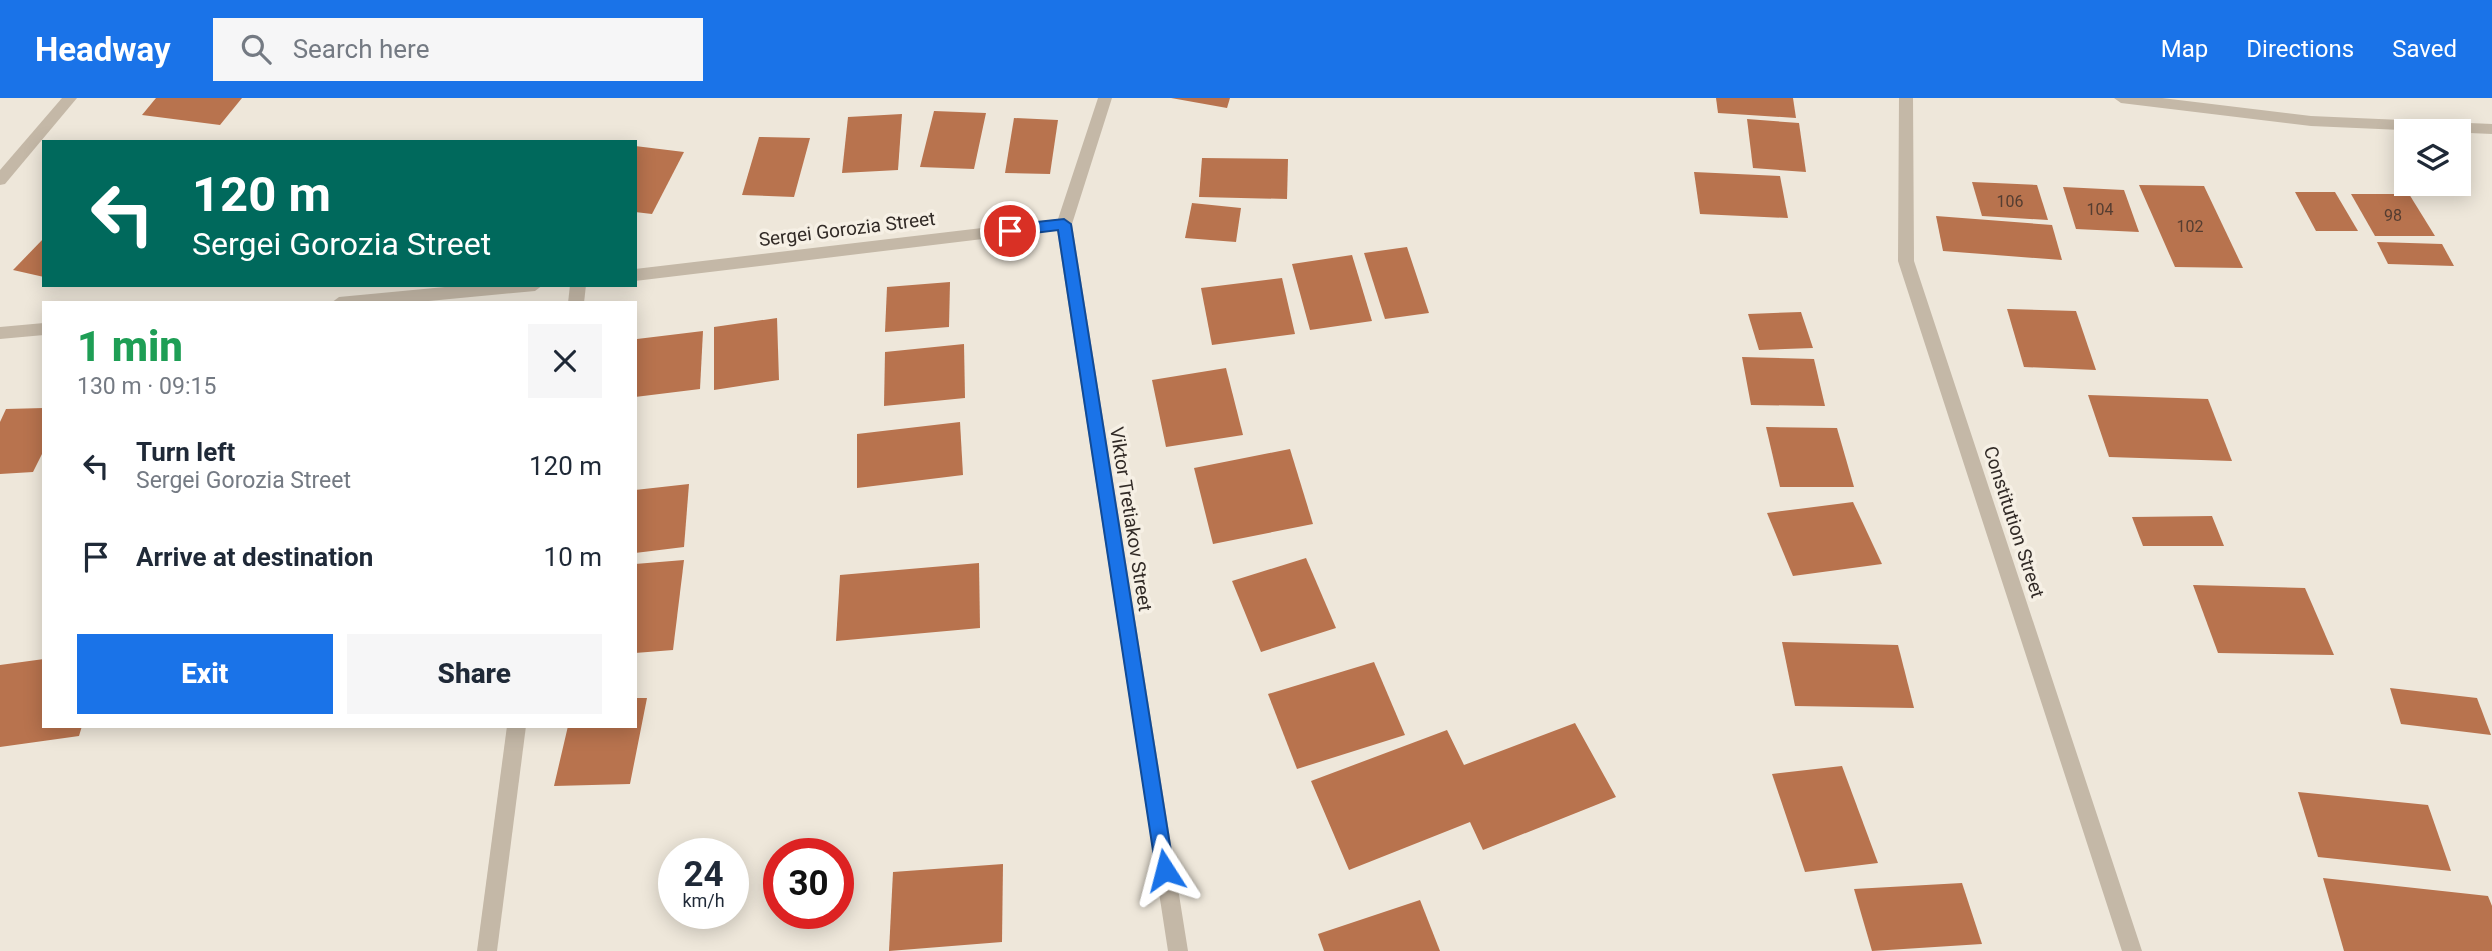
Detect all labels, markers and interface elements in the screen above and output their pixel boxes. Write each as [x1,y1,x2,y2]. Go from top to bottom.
search box [213,18,703,81]
text: Headway [35,30,171,69]
icon: search [237,30,275,68]
text: Search here [293,34,429,64]
text: Map [2161,35,2208,63]
text: Directions [2246,35,2354,63]
text: Saved [2392,35,2457,63]
map controls [2394,119,2471,196]
button: layers [2394,119,2471,196]
text: 120 m [192,166,331,223]
icon: left [77,168,168,259]
house number: 106 [1997,192,2023,211]
house number: 104 [2087,200,2113,219]
pin [980,201,1040,261]
house number: 98 [2384,206,2402,225]
street label: Sergei Gorozia Street [757,207,937,251]
icon: arrive [991,212,1029,250]
house number: 102 [2177,217,2203,236]
text: Sergei Gorozia Street [192,225,491,263]
text: 1 min [77,322,183,371]
button: close [528,324,602,398]
text: 130 m · 09:15 [77,373,216,400]
street label: Viktor Tretiakov Street [1105,425,1157,613]
text: Turn left [136,437,235,467]
street label: Constitution Street [1979,443,2049,601]
icon: left [77,447,115,485]
text: 120 m [529,451,602,481]
text: Sergei Gorozia Street [136,467,351,494]
icon: arrive [77,538,115,576]
text: Arrive at destination [136,542,373,572]
text: 10 m [544,542,602,572]
button: Exit [77,634,333,714]
button: Share [347,634,602,714]
position arrow [1128,833,1202,907]
speed limit sign: 30 [763,838,854,929]
text: 24 [683,854,724,895]
text: km/h [682,890,725,911]

